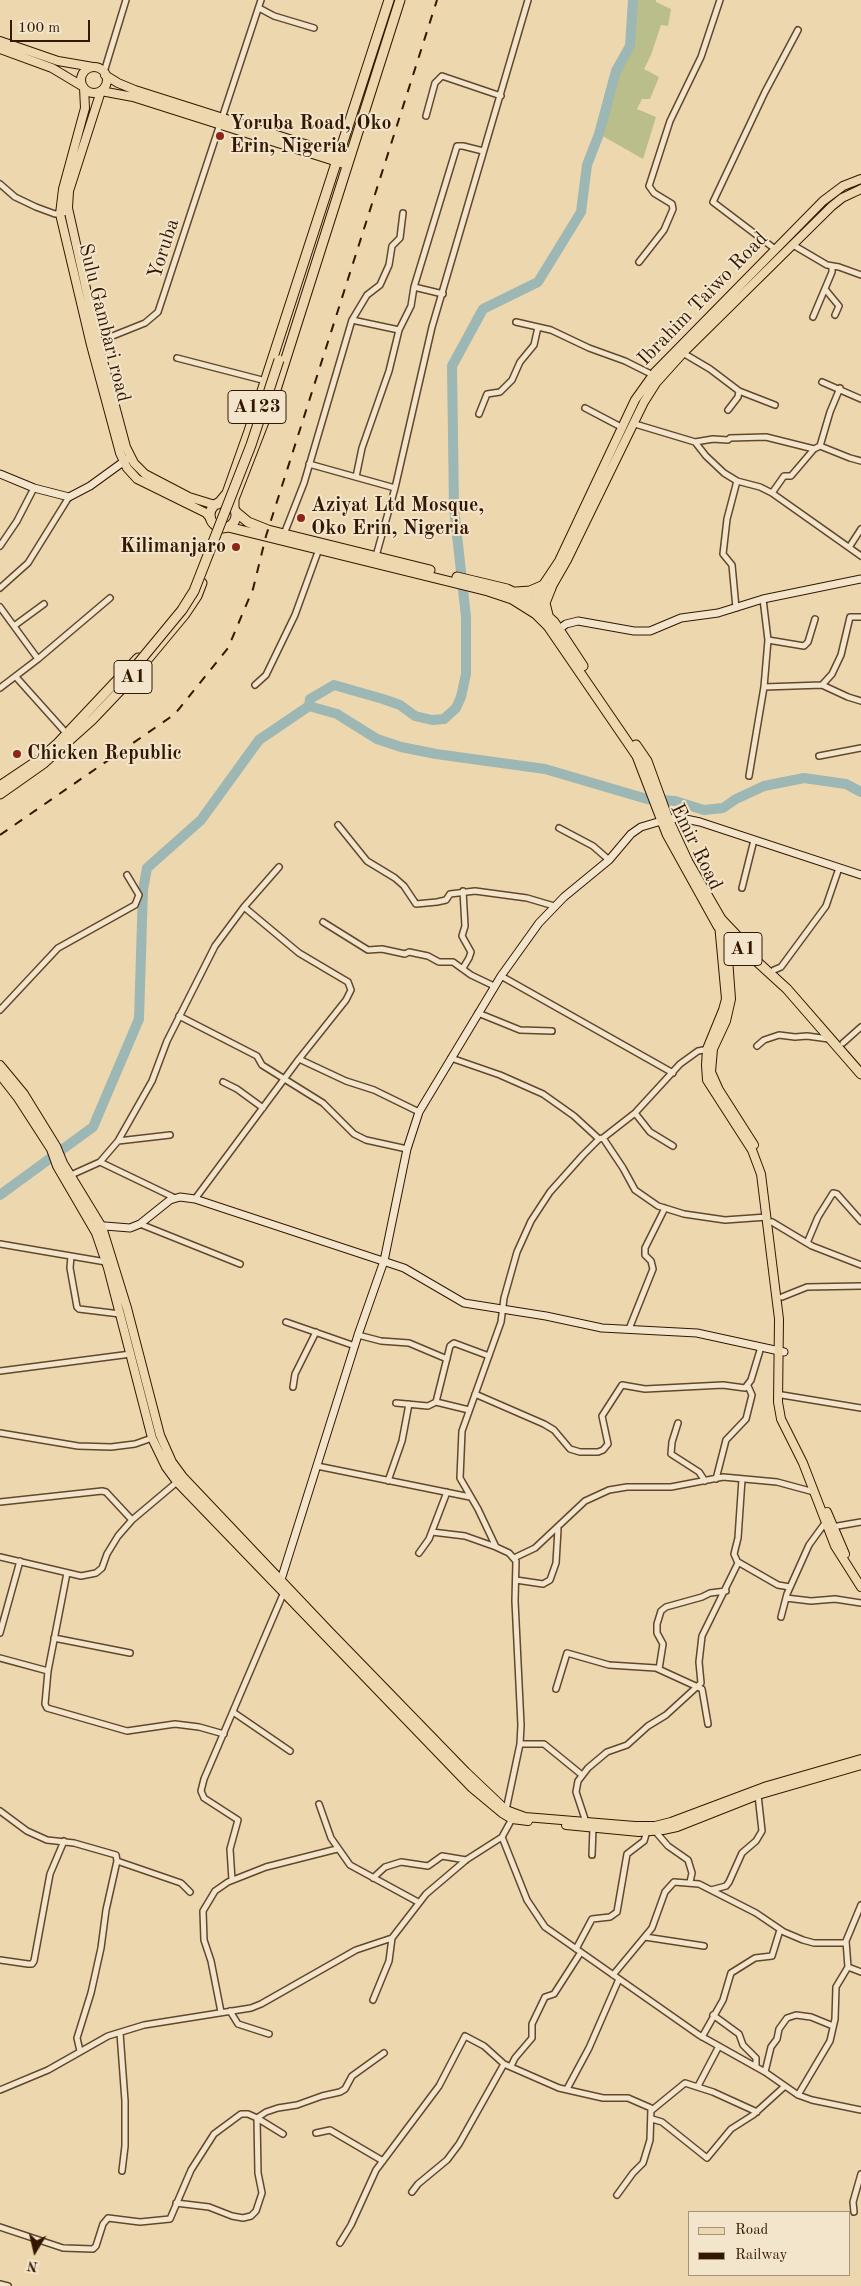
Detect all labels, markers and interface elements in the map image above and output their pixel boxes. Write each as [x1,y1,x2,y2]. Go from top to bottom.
scale bar [12,10,92,42]
text: 100 m [18,21,60,36]
place label: Yoruba Road, Oko Erin, Nigeria [230,112,392,159]
marker: Yoruba Road, Oko Erin, Nigeria [214,130,226,142]
street label: Yoruba [143,216,185,282]
street label: Ibrahim Taiwo Road [633,227,773,371]
street label: Sulu Gambari road [73,241,135,405]
road number: A123 [228,391,286,424]
place label: Aziyat Ltd Mosque, Oko Erin, Nigeria [311,494,484,541]
marker: Aziyat Ltd Mosque, Oko Erin, Nigeria [295,512,307,524]
place label: Kilimanjaro [120,535,226,559]
marker: Kilimanjaro [230,541,242,553]
road number: A1 [114,660,152,694]
place label: Chicken Republic [27,742,182,766]
marker: Chicken Republic [11,748,23,760]
street label: Emir Road [665,800,727,894]
road number: A1 [724,932,762,966]
legend [688,2211,851,2276]
text: Road [735,2223,768,2238]
north arrow [10,2226,60,2276]
text: Railway [735,2248,788,2263]
text: N [26,2258,39,2274]

